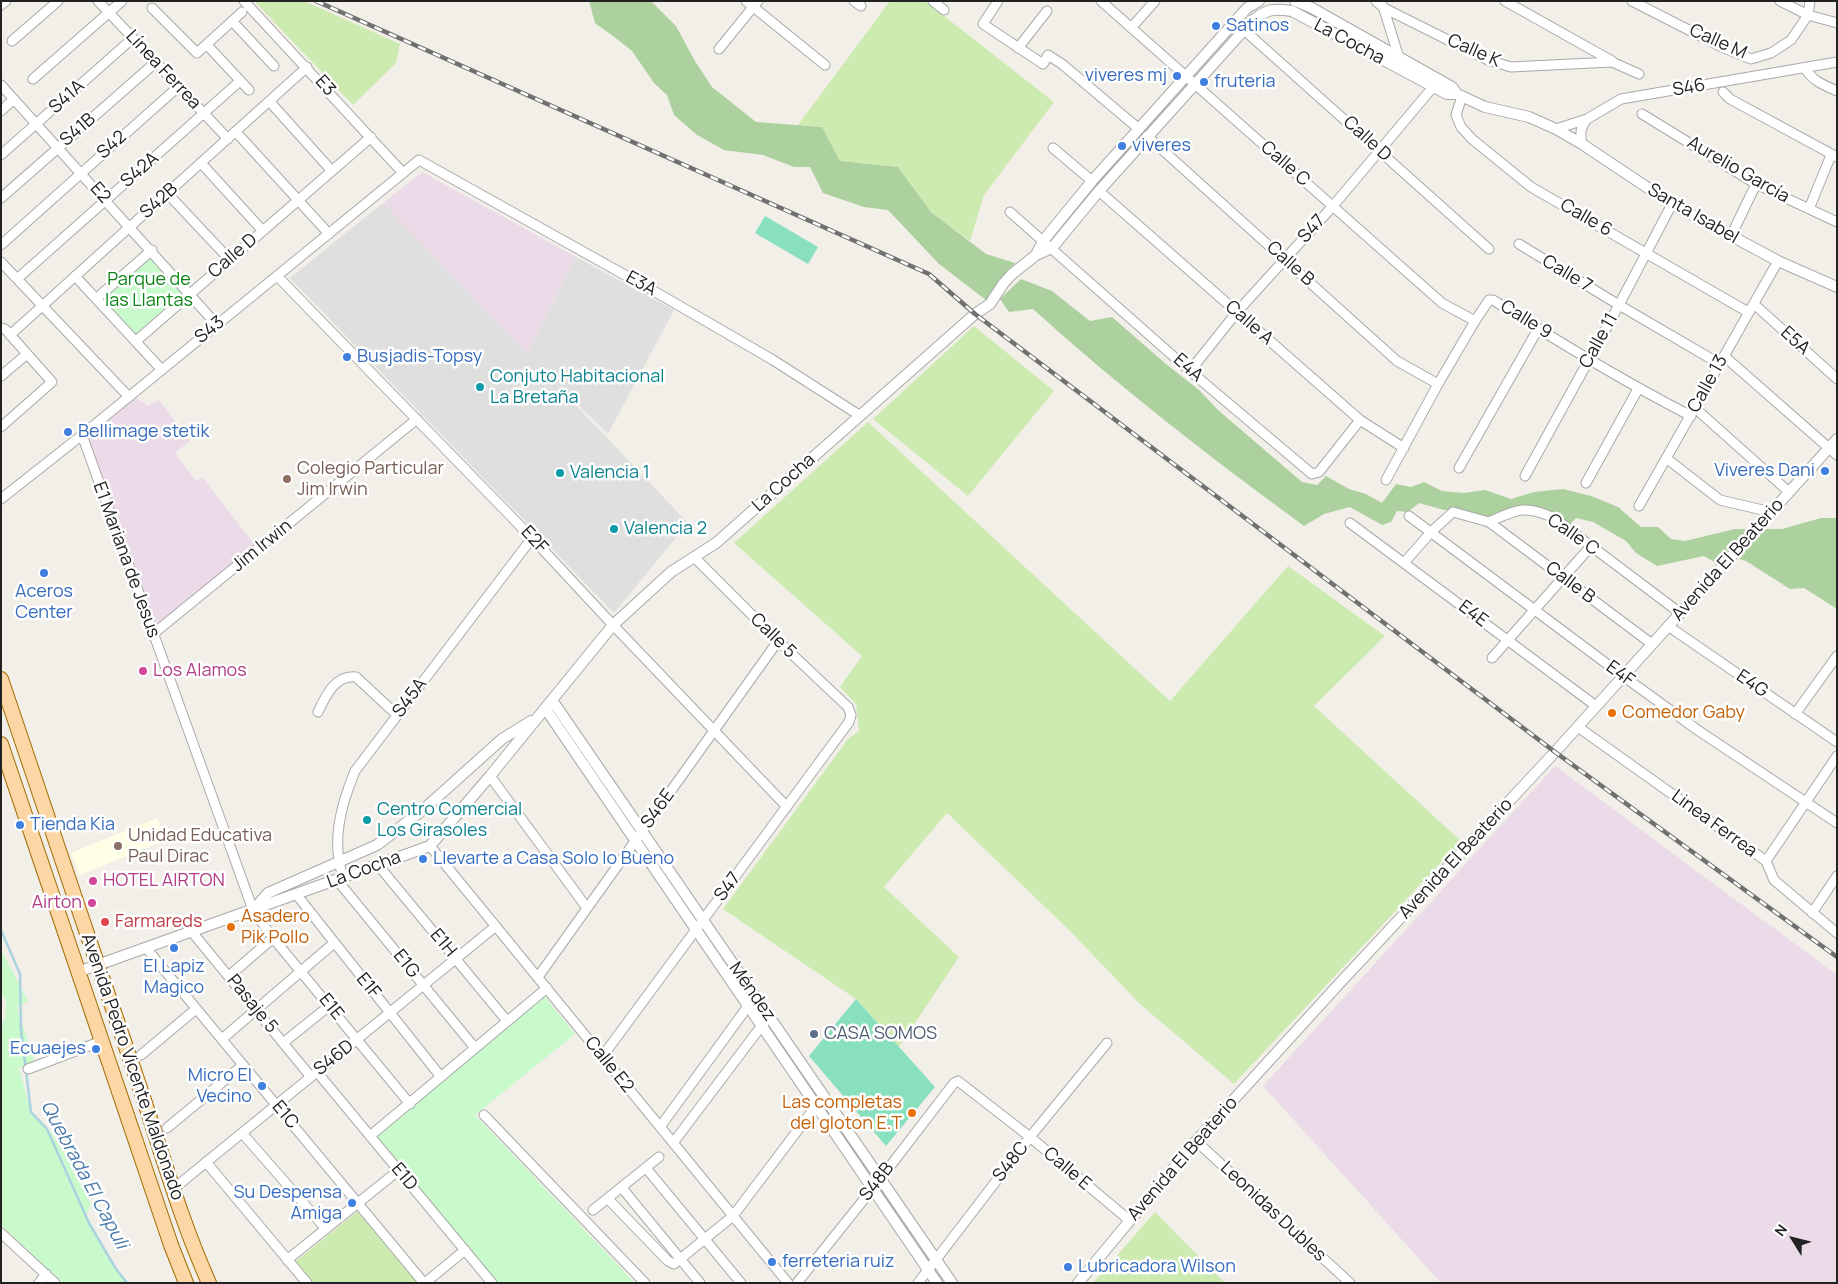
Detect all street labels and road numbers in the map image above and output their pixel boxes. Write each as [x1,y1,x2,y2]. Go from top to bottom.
street label: La Cocha [1310,14,1388,70]
street label: Calle M [1686,20,1750,64]
street label: Línea Ferrea [121,26,205,114]
street label: Calle K [1444,30,1504,72]
street label: E3 [310,71,340,101]
street label: S46 [1671,75,1707,101]
street label: S41A [45,76,89,118]
street label: S41B [56,109,100,151]
street label: Calle D [1338,112,1396,166]
street label: S42 [93,126,131,164]
street label: Aurelio García [1683,132,1793,208]
street label: Calle C [1256,137,1314,191]
street label: S42A [117,148,163,192]
street label: E2 [85,178,115,208]
street label: S42B [136,179,182,223]
street label: Santa Isabel [1644,179,1742,249]
street label: Calle 6 [1556,195,1616,241]
street label: S47 [1294,210,1330,248]
street label: Calle D [204,229,262,283]
street label: Calle B [1262,237,1318,291]
street label: Calle 7 [1538,251,1596,297]
street label: E3A [622,267,660,301]
street label: Calle A [1220,296,1278,350]
street label: Calle 9 [1496,296,1556,344]
street label: Calle 11 [1575,310,1623,372]
street label: S43 [191,312,229,348]
street label: E5A [1776,322,1814,360]
street label: E4A [1169,349,1207,387]
street label: Calle 13 [1683,351,1733,417]
street label: La Cocha [748,449,820,517]
street label: E1 Mariana de Jesus [88,479,164,641]
street label: Avenida El Beaterio [1667,494,1789,626]
street label: Calle C [1543,509,1603,561]
street label: Jim Irwin [228,515,296,577]
street label: E2F [516,522,552,558]
street label: Calle B [1541,557,1599,609]
street label: E4E [1454,596,1492,632]
street label: Calle 5 [745,609,801,663]
street label: E4F [1602,656,1638,692]
street label: E4G [1732,666,1772,702]
street label: S45A [388,674,432,722]
street label: S46E [637,785,679,833]
street label: Linea Ferrea [1667,786,1761,862]
street label: Avenida El Beaterio [1395,794,1517,924]
street label: La Cocha [324,847,404,893]
street label: S47 [710,868,746,906]
street label: E1H [425,925,461,961]
street label: Avenida Pedro Vicente Maldonado [76,931,188,1203]
street label: E1G [388,946,424,982]
street label: Méndez [724,958,780,1026]
street label: E1F [351,969,385,1003]
street label: Pasaje 5 [222,970,282,1038]
street label: E1E [314,990,348,1024]
street label: Calle E2 [580,1033,638,1097]
street label: S46D [310,1035,358,1081]
street label: Avenida El Beaterio [1123,1093,1243,1225]
street label: E1C [267,1097,303,1133]
street label: S48C [989,1138,1033,1186]
street label: Calle E [1039,1143,1095,1195]
street label: S48B [855,1158,899,1206]
street label: Leonidas Dubles [1216,1158,1330,1266]
street label: E1D [386,1159,422,1195]

